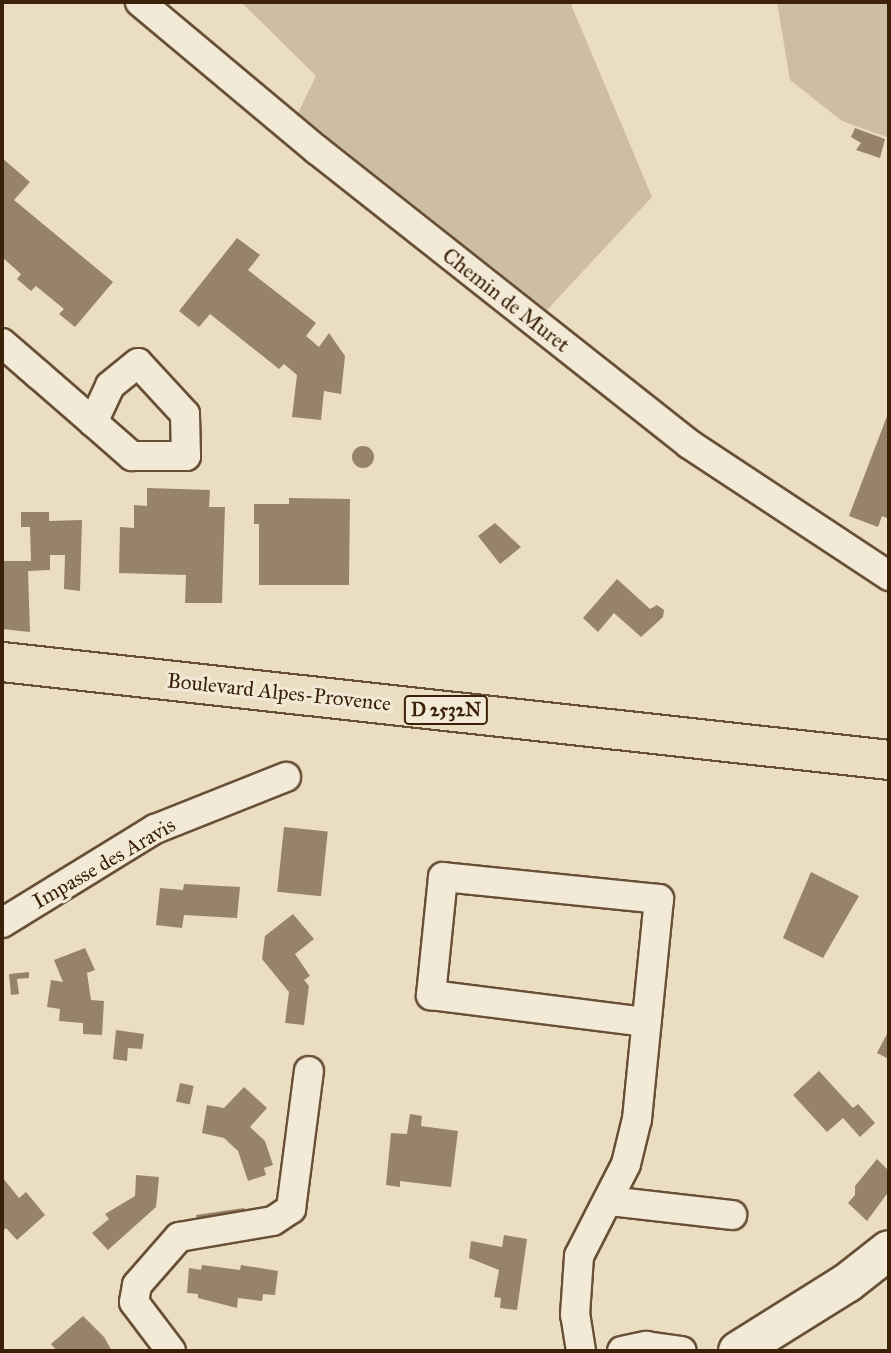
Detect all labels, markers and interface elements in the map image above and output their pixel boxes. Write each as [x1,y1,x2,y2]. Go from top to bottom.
street label: Chemin de Muret [437,243,575,357]
street label: Boulevard Alpes-Provence [166,668,392,716]
road number: D 2532N [402,694,490,726]
street label: Impasse des Aravis [28,812,180,914]

